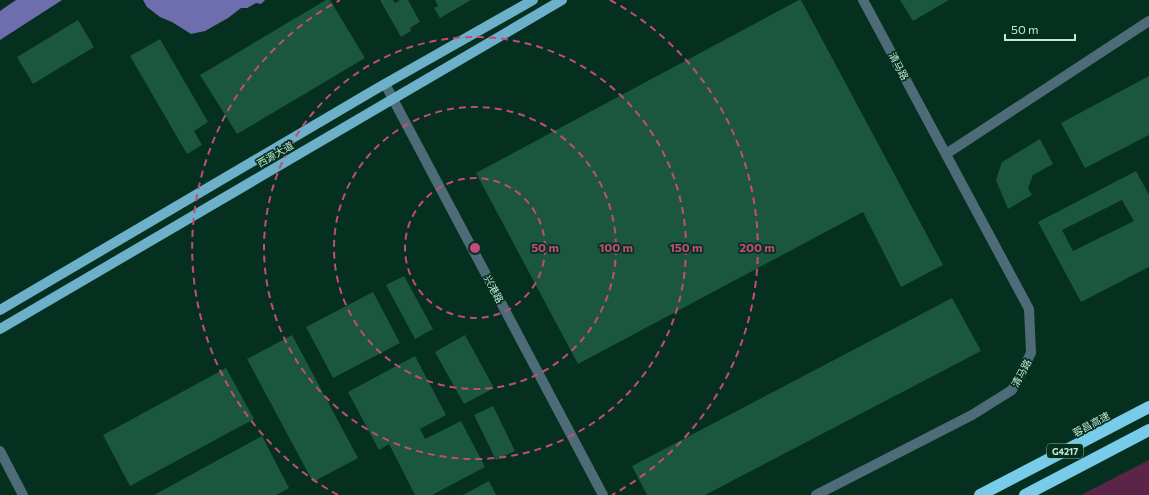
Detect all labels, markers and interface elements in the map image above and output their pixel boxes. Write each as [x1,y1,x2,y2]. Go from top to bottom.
scale bar [1005,16,1075,42]
text: 50 m [1011,22,1039,36]
street label: 清马路 [887,50,911,82]
street label: 西源大道 [255,139,295,169]
text: 50 m [531,240,559,254]
text: 100 m [599,240,633,254]
text: 150 m [669,240,703,254]
text: 200 m [739,240,775,254]
centre of rings [468,241,482,255]
street label: 兴港路 [482,273,506,305]
street label: 清马路 [1009,357,1033,389]
street label: 蓉昌高速 [1071,409,1111,439]
road number: G4217 [1047,444,1083,458]

